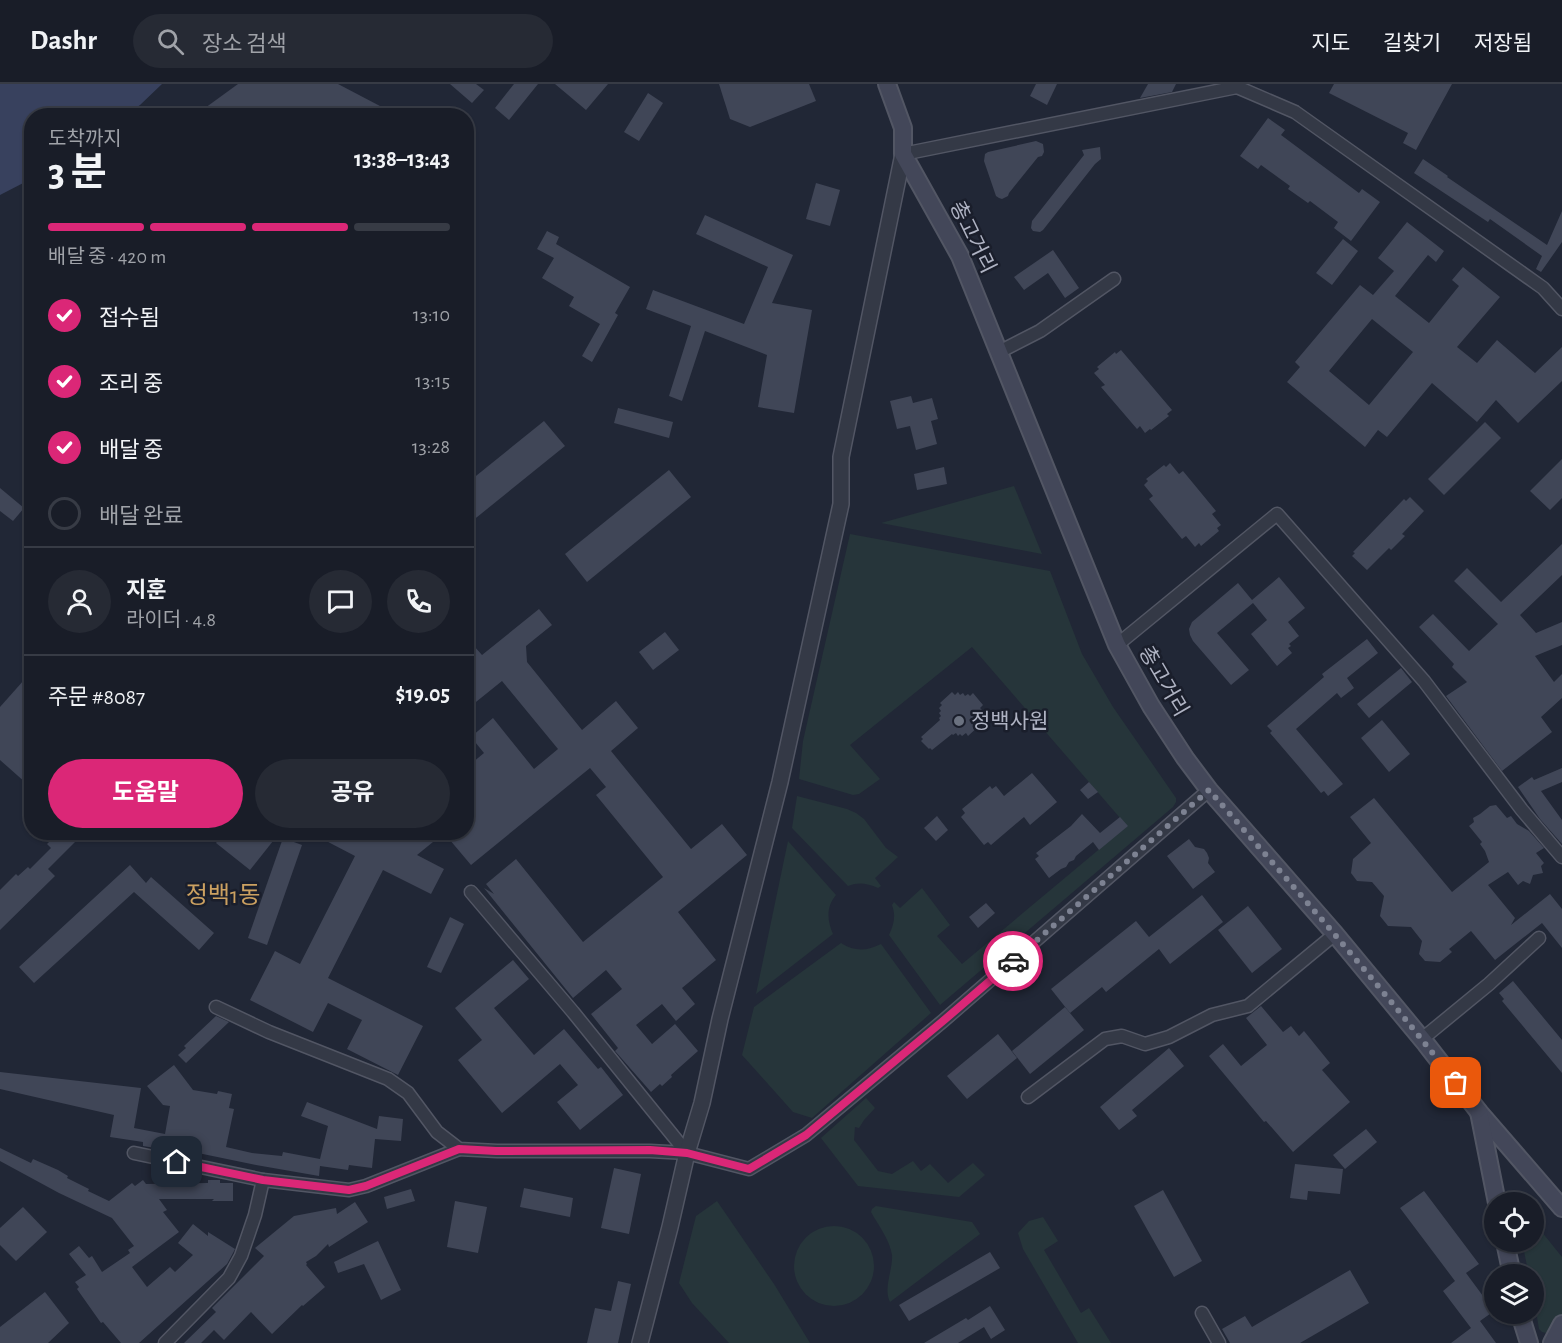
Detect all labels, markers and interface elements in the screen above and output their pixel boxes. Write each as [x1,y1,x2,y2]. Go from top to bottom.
search box [133,14,553,68]
icon: search [154,25,187,58]
text: Dashr [30,27,97,55]
text: 장소 검색 [202,33,287,55]
text: 지도 [1311,33,1350,54]
text: 길찾기 [1383,33,1441,54]
text: 저장됨 [1474,33,1532,54]
text: 도착까지 [48,129,122,149]
text: 13:38–13:43 [354,148,450,170]
text: 3 분 [48,154,107,193]
street label: 총고거리 [946,197,1000,277]
text: 배달 중 · 420 m [48,247,166,267]
icon: check [48,299,81,332]
text: 13:10 [413,305,450,325]
text: 접수됨 [99,307,160,329]
icon: check [48,365,81,398]
text: 13:15 [415,371,450,391]
text: 조리 중 [99,373,163,395]
icon: check [48,431,81,464]
text: 13:28 [412,437,450,457]
text: 배달 중 [99,439,163,461]
text: 배달 완료 [99,505,184,527]
button: person [48,570,111,633]
button: chat [309,570,372,633]
button: phone [387,570,450,633]
text: 지훈 [126,579,166,601]
text: 라이더 · 4.8 [126,610,216,630]
street label: 총고거리 [1135,642,1193,720]
text: $19.05 [396,683,450,705]
text: 주문 #8087 [48,686,145,708]
place label: 정백사원 [971,710,1048,732]
marker: 정백사원 [952,714,966,728]
button: 도움말 [48,759,243,828]
button: 공유 [255,759,450,828]
district label: 정백1동 [186,883,260,908]
courier [983,931,1043,991]
icon: car [997,945,1030,978]
pin [1430,1057,1481,1108]
icon: bag [1439,1066,1472,1099]
pin [151,1136,202,1187]
icon: home [160,1145,193,1178]
map controls [1484,1192,1544,1324]
button: locate [1484,1192,1544,1252]
button: layers [1484,1264,1544,1324]

